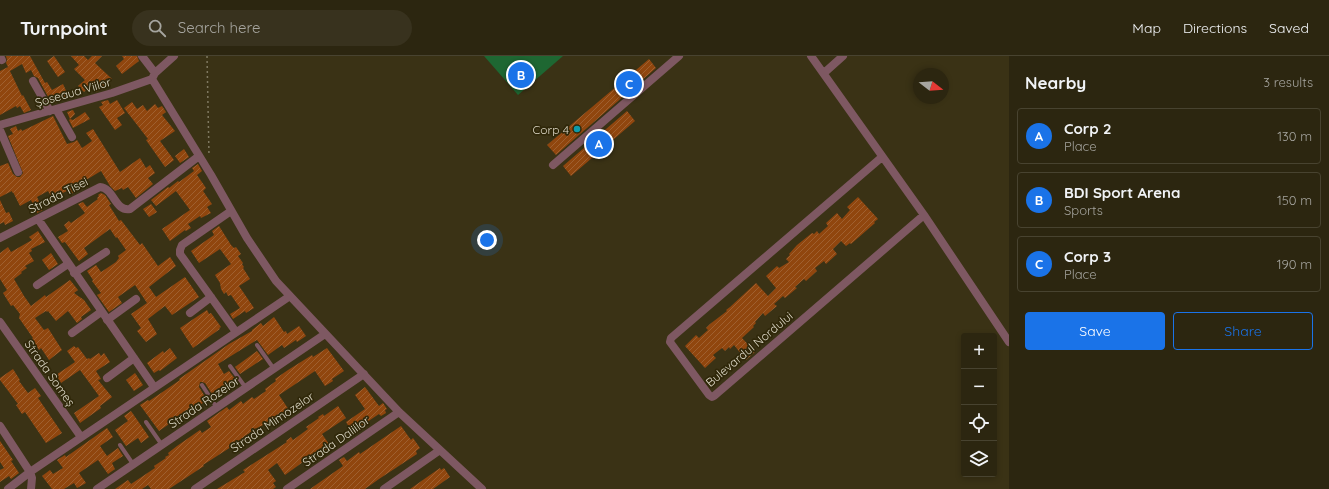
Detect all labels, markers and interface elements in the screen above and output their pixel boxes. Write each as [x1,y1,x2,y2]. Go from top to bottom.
search box [132,10,412,46]
text: Turnpoint [20,16,108,40]
icon: search [146,17,168,39]
text: Search here [178,18,261,37]
text: Map [1132,19,1161,37]
text: Directions [1183,19,1247,37]
text: Saved [1269,19,1309,37]
pin: B [508,60,534,90]
north arrow [913,68,949,104]
pin: C [616,69,642,99]
text: Nearby [1025,72,1086,93]
street label: Șoseaua Viilor [33,74,113,110]
text: 3 results [1263,74,1313,90]
text: Corp 2 [1064,119,1111,138]
place label: Corp 4 [532,122,569,137]
marker: Corp 4 [572,124,582,134]
text: A [1035,128,1043,144]
text: 130 m [1277,128,1312,144]
pin: A [586,129,612,159]
text: Place [1064,138,1097,154]
street label: Strada Tisei [26,174,90,216]
text: BDI Sport Arena [1064,183,1180,202]
text: B [1035,192,1043,208]
text: 150 m [1277,192,1312,208]
text: Sports [1064,202,1103,218]
your location [477,230,497,250]
text: Corp 3 [1064,247,1111,266]
text: C [1035,256,1043,272]
text: 190 m [1277,256,1312,272]
text: Place [1064,266,1097,282]
street label: Bulevardul Nordului [702,308,796,390]
button: Save [1025,312,1165,350]
button: Share [1173,312,1313,350]
map controls [961,333,997,477]
button: + [961,333,997,369]
street label: Strada Someș [22,337,79,409]
button: − [961,369,997,405]
street label: Strada Rozelor [166,373,243,431]
street label: Strada Mimozelor [227,388,317,456]
button: locate [961,405,997,441]
street label: Strada Daliilor [299,412,373,470]
button: layers [961,441,997,477]

